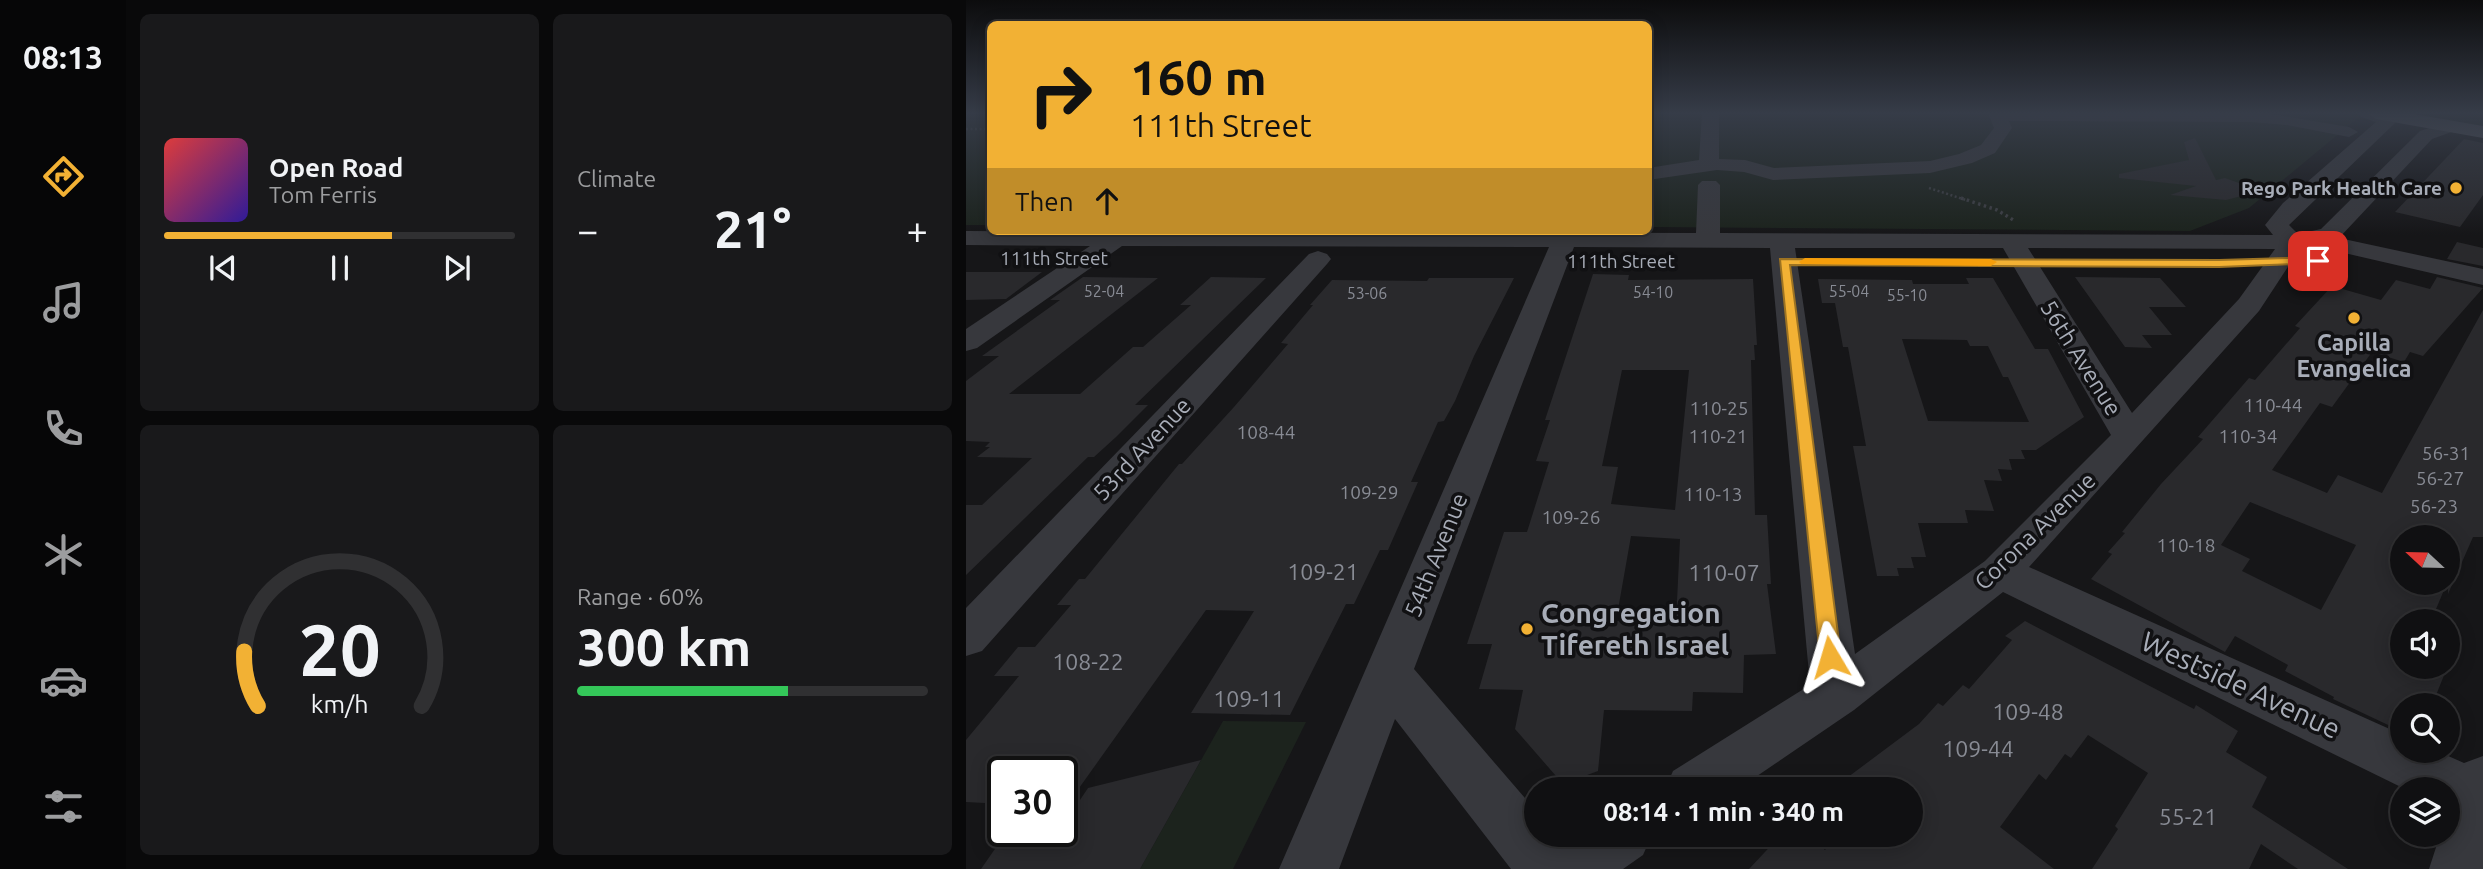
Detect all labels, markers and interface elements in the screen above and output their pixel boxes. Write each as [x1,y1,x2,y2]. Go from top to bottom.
text: 08:13 [23,39,103,75]
icon: right [1015,49,1106,140]
text: 160 m [1130,49,1267,104]
text: 111th Street [1130,107,1312,143]
icon: directions [39,152,88,201]
text: Open Road [269,153,403,182]
text: Climate [577,166,656,191]
place label: Rego Park Health Care [2241,177,2442,199]
marker: Rego Park Health Care [2448,180,2464,196]
text: Tom Ferris [269,182,377,207]
icon: ahead [1088,182,1126,220]
text: Then [1015,187,1074,216]
text: 21° [714,200,791,258]
text: − [577,209,598,251]
text: + [907,209,928,251]
pin [2288,231,2348,291]
icon: arrive [2299,242,2337,280]
street label: 111th Street [1000,247,1108,269]
icon: previous [204,249,242,287]
icon: pause [321,249,359,287]
icon: next [438,249,476,287]
street label: 111th Street [1567,250,1675,272]
icon: music [39,278,88,327]
house number: 52-04 [1084,282,1124,300]
house number: 55-04 [1829,282,1869,300]
house number: 54-10 [1633,283,1673,301]
house number: 53-06 [1347,284,1387,302]
house number: 55-10 [1887,286,1927,304]
street label: 56th Avenue [2036,296,2127,420]
marker: Capilla Evangelica [2346,310,2362,326]
place label: Capilla Evangelica [2296,330,2412,381]
street label: 53rd Avenue [1088,392,1195,505]
house number: 110-44 [2243,394,2303,416]
house number: 110-25 [1689,397,1749,419]
icon: phone [39,404,88,453]
house number: 108-44 [1236,421,1296,443]
house number: 110-21 [1688,425,1748,447]
house number: 110-34 [2218,425,2278,447]
house number: 56-31 [2422,442,2470,464]
street label: Corona Avenue [1969,467,2100,594]
house number: 56-27 [2416,467,2464,489]
house number: 109-29 [1339,481,1399,503]
house number: 110-13 [1683,483,1743,505]
street label: 54th Avenue [1399,489,1472,620]
house number: 56-23 [2410,495,2458,517]
house number: 109-26 [1541,506,1601,528]
north arrow [2390,525,2460,595]
map controls [2390,525,2460,847]
icon: climate [39,530,88,579]
house number: 110-18 [2156,534,2216,556]
house number: 109-21 [1287,559,1359,584]
house number: 110-07 [1688,560,1760,585]
text: Range · 60% [577,584,704,609]
place label: Congregation Tifereth Israel [1541,597,1729,660]
text: 20 [298,608,381,690]
button: sound [2390,609,2460,679]
text: 300 km [577,618,751,676]
position arrow [1793,620,1867,694]
marker: Congregation Tifereth Israel [1519,621,1535,637]
street label: Westside Avenue [2137,625,2345,744]
house number: 108-22 [1052,649,1124,674]
icon: car [39,656,88,705]
house number: 109-11 [1213,686,1285,711]
text: km/h [311,690,368,718]
button: search [2390,693,2460,763]
house number: 109-48 [1992,699,2064,724]
house number: 109-44 [1942,736,2014,761]
speed limit sign: 30 [987,756,1078,847]
button: layers [2390,777,2460,847]
icon: filters [39,782,88,831]
text: 08:14 · 1 min · 340 m [1603,797,1844,826]
house number: 55-21 [2159,804,2217,829]

